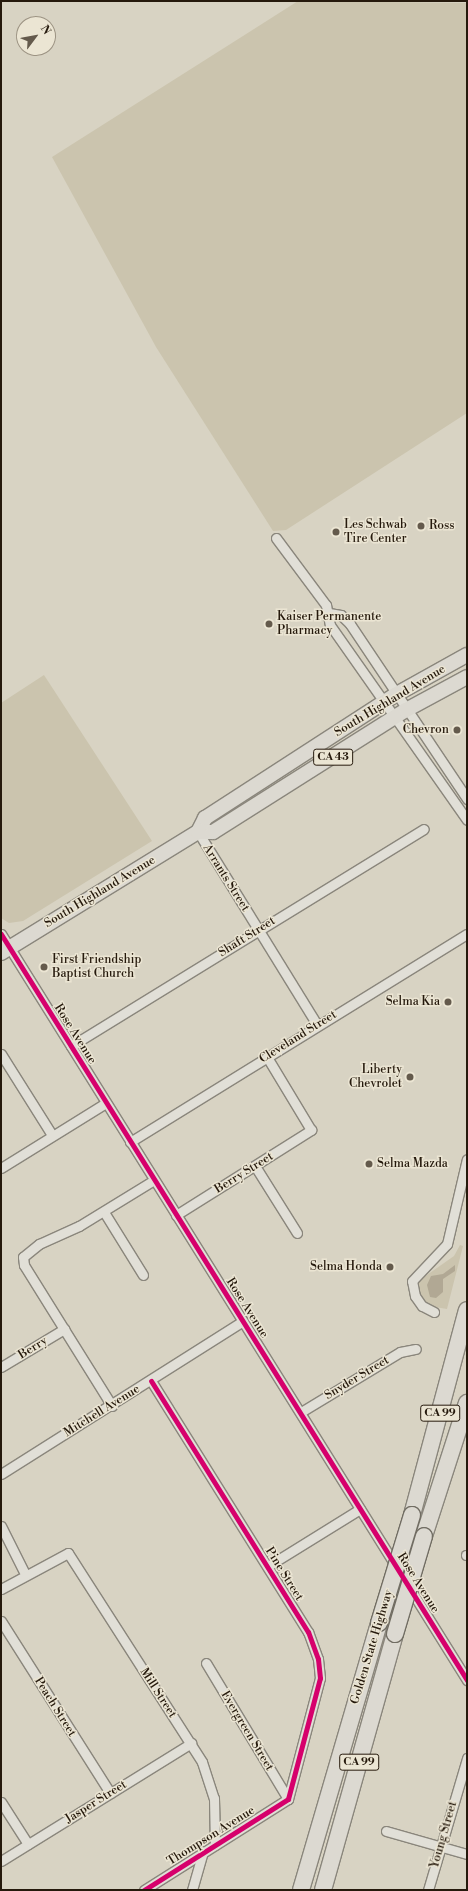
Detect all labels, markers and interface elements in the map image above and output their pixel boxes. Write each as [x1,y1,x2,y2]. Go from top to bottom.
north arrow [16,16,56,56]
text: N [37,23,54,38]
place label: Les Schwab Tire Center [344,518,407,546]
place label: Ross [429,519,454,533]
marker: Ross [416,521,426,531]
marker: Les Schwab Tire Center [331,527,341,537]
place label: Kaiser Permanente Pharmacy [277,610,381,638]
marker: Kaiser Permanente Pharmacy [264,619,274,629]
street label: South Highland Avenue [332,662,448,740]
place label: Chevron [403,723,449,737]
marker: Chevron [452,725,462,735]
road number: CA 43 [313,748,353,766]
street label: Arrants Street [200,842,252,914]
street label: South Highland Avenue [42,853,158,931]
street label: Shaft Street [216,914,278,960]
place label: First Friendship Baptist Church [52,953,141,981]
marker: First Friendship Baptist Church [39,962,49,972]
place label: Selma Kia [386,995,440,1009]
marker: Selma Kia [443,997,453,1007]
street label: Rose Avenue [51,1001,99,1067]
street label: Cleveland Street [257,1007,339,1067]
place label: Liberty Chevrolet [349,1063,402,1091]
marker: Liberty Chevrolet [405,1072,415,1082]
street label: Berry Street [212,1149,276,1197]
place label: Selma Mazda [377,1157,448,1171]
marker: Selma Mazda [364,1159,374,1169]
place label: Selma Honda [310,1260,382,1274]
marker: Selma Honda [385,1262,395,1272]
street label: Rose Avenue [223,1275,271,1341]
street label: Berry [16,1334,50,1362]
street label: Snyder Street [322,1353,392,1403]
street label: Mitchell Avenue [61,1382,143,1440]
road number: CA 99 [420,1404,460,1422]
street label: Pine Street [262,1545,306,1603]
street label: Rose Avenue [394,1550,442,1616]
street label: Golden State Highway [348,1588,396,1706]
street label: Mill Street [137,1665,179,1721]
street label: Peach Street [31,1674,79,1740]
street label: Evergreen Street [217,1688,277,1774]
road number: CA 99 [339,1753,379,1771]
street label: Jasper Street [63,1777,129,1827]
street label: Young Street [428,1800,460,1870]
street label: Thompson Avenue [164,1803,258,1869]

